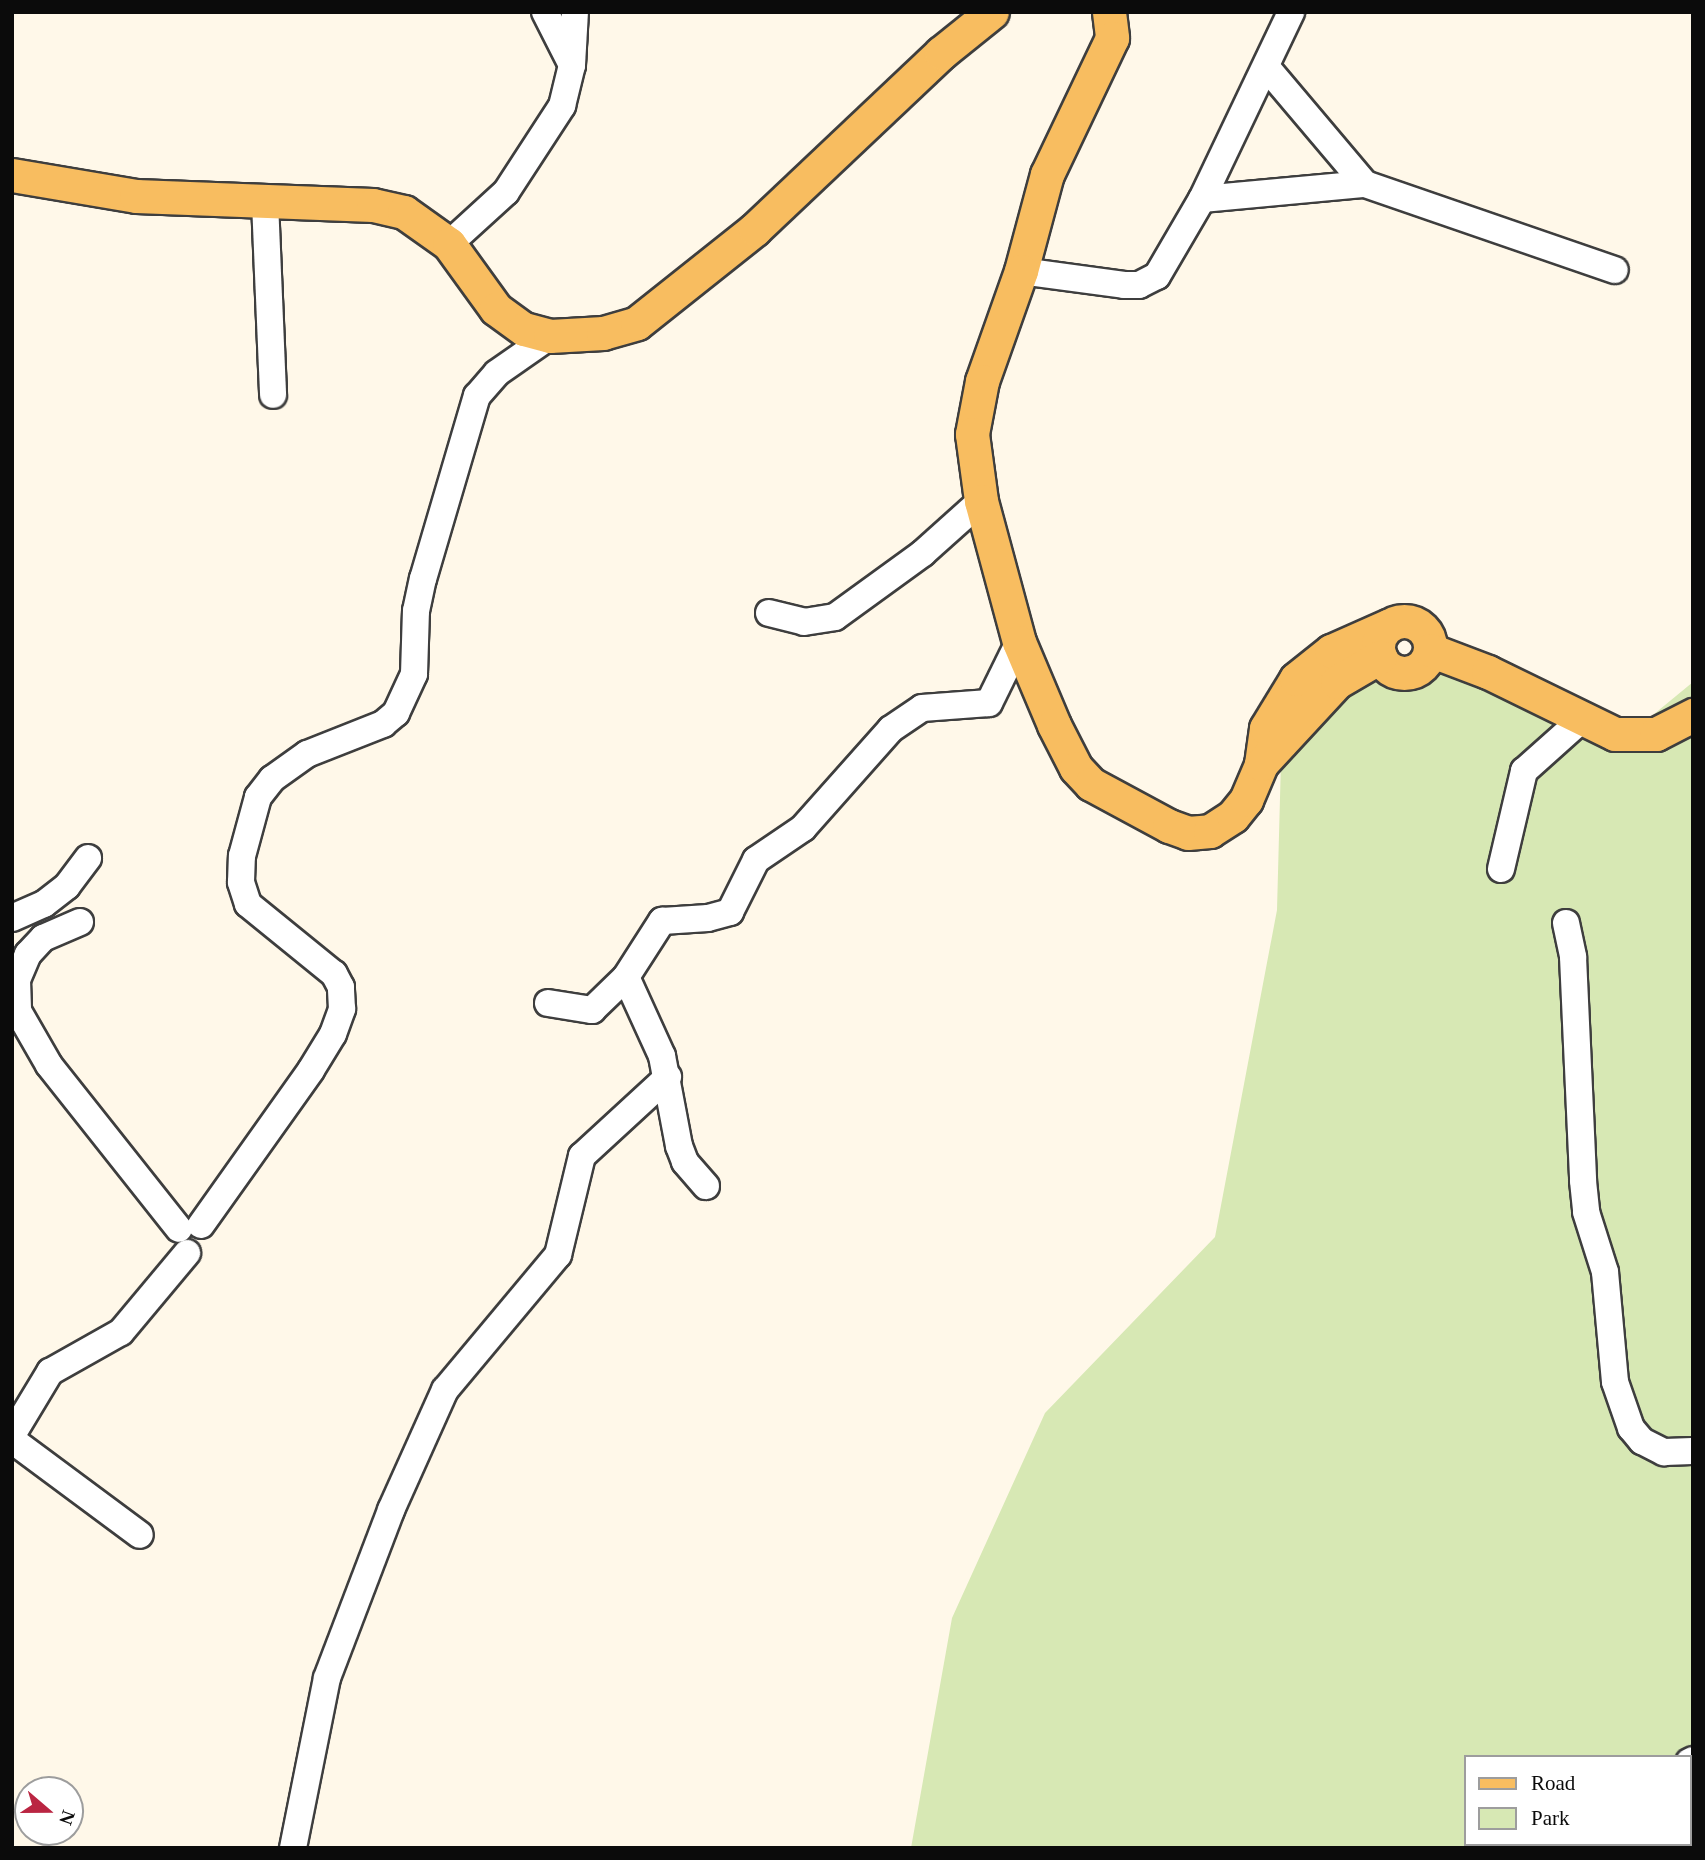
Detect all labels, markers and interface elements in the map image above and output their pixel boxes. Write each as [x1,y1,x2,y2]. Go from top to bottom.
legend [1464,1755,1691,1846]
text: Road [1531,1771,1575,1795]
north arrow [14,1776,84,1846]
text: Park [1531,1806,1570,1830]
text: N [55,1808,80,1828]

